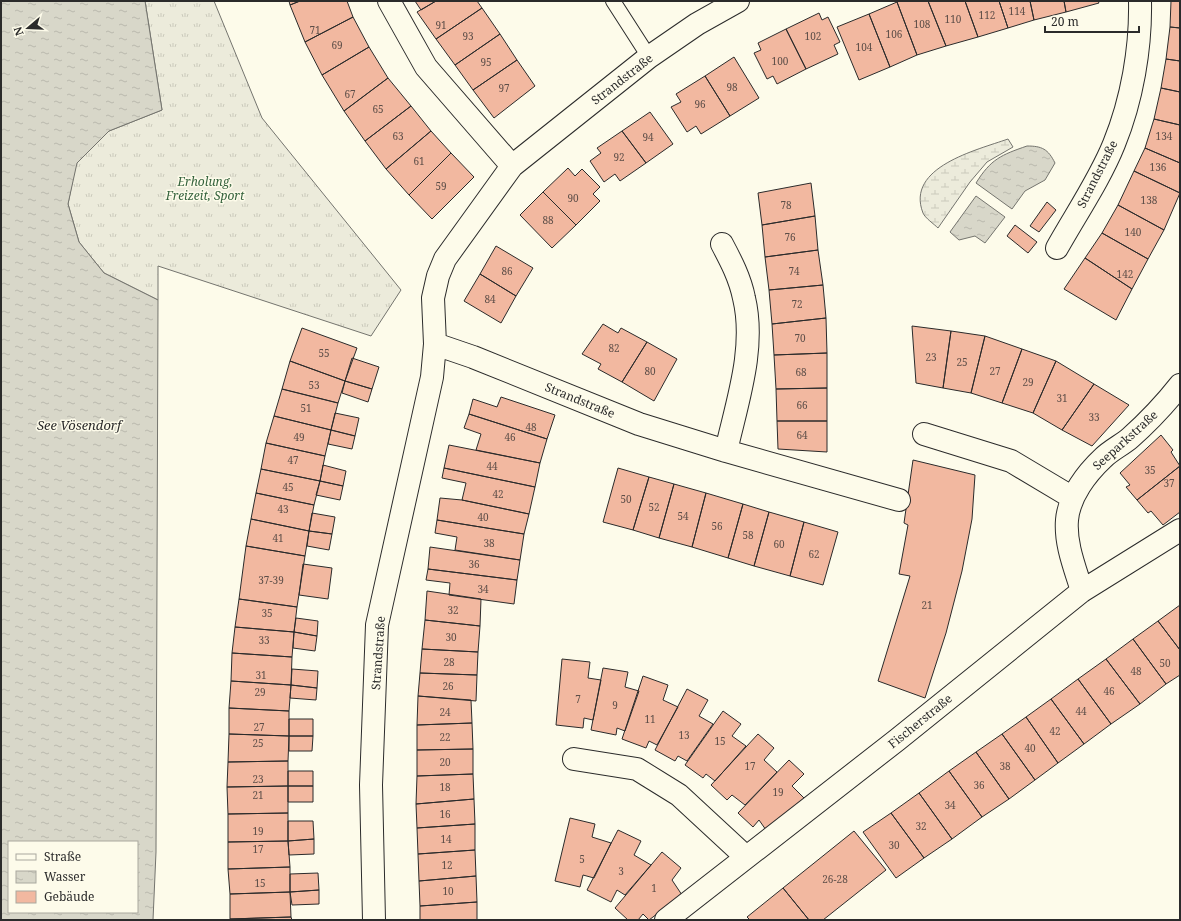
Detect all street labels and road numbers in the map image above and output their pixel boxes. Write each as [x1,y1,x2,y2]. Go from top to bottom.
street label: Strandstraße [588,50,656,108]
street label: Strandstraße [1073,137,1121,211]
street label: Strandstraße [542,378,618,422]
street label: Seeparkstraße [1089,406,1161,474]
street label: Strandstraße [367,615,389,691]
street label: Fischerstraße [884,690,956,752]

